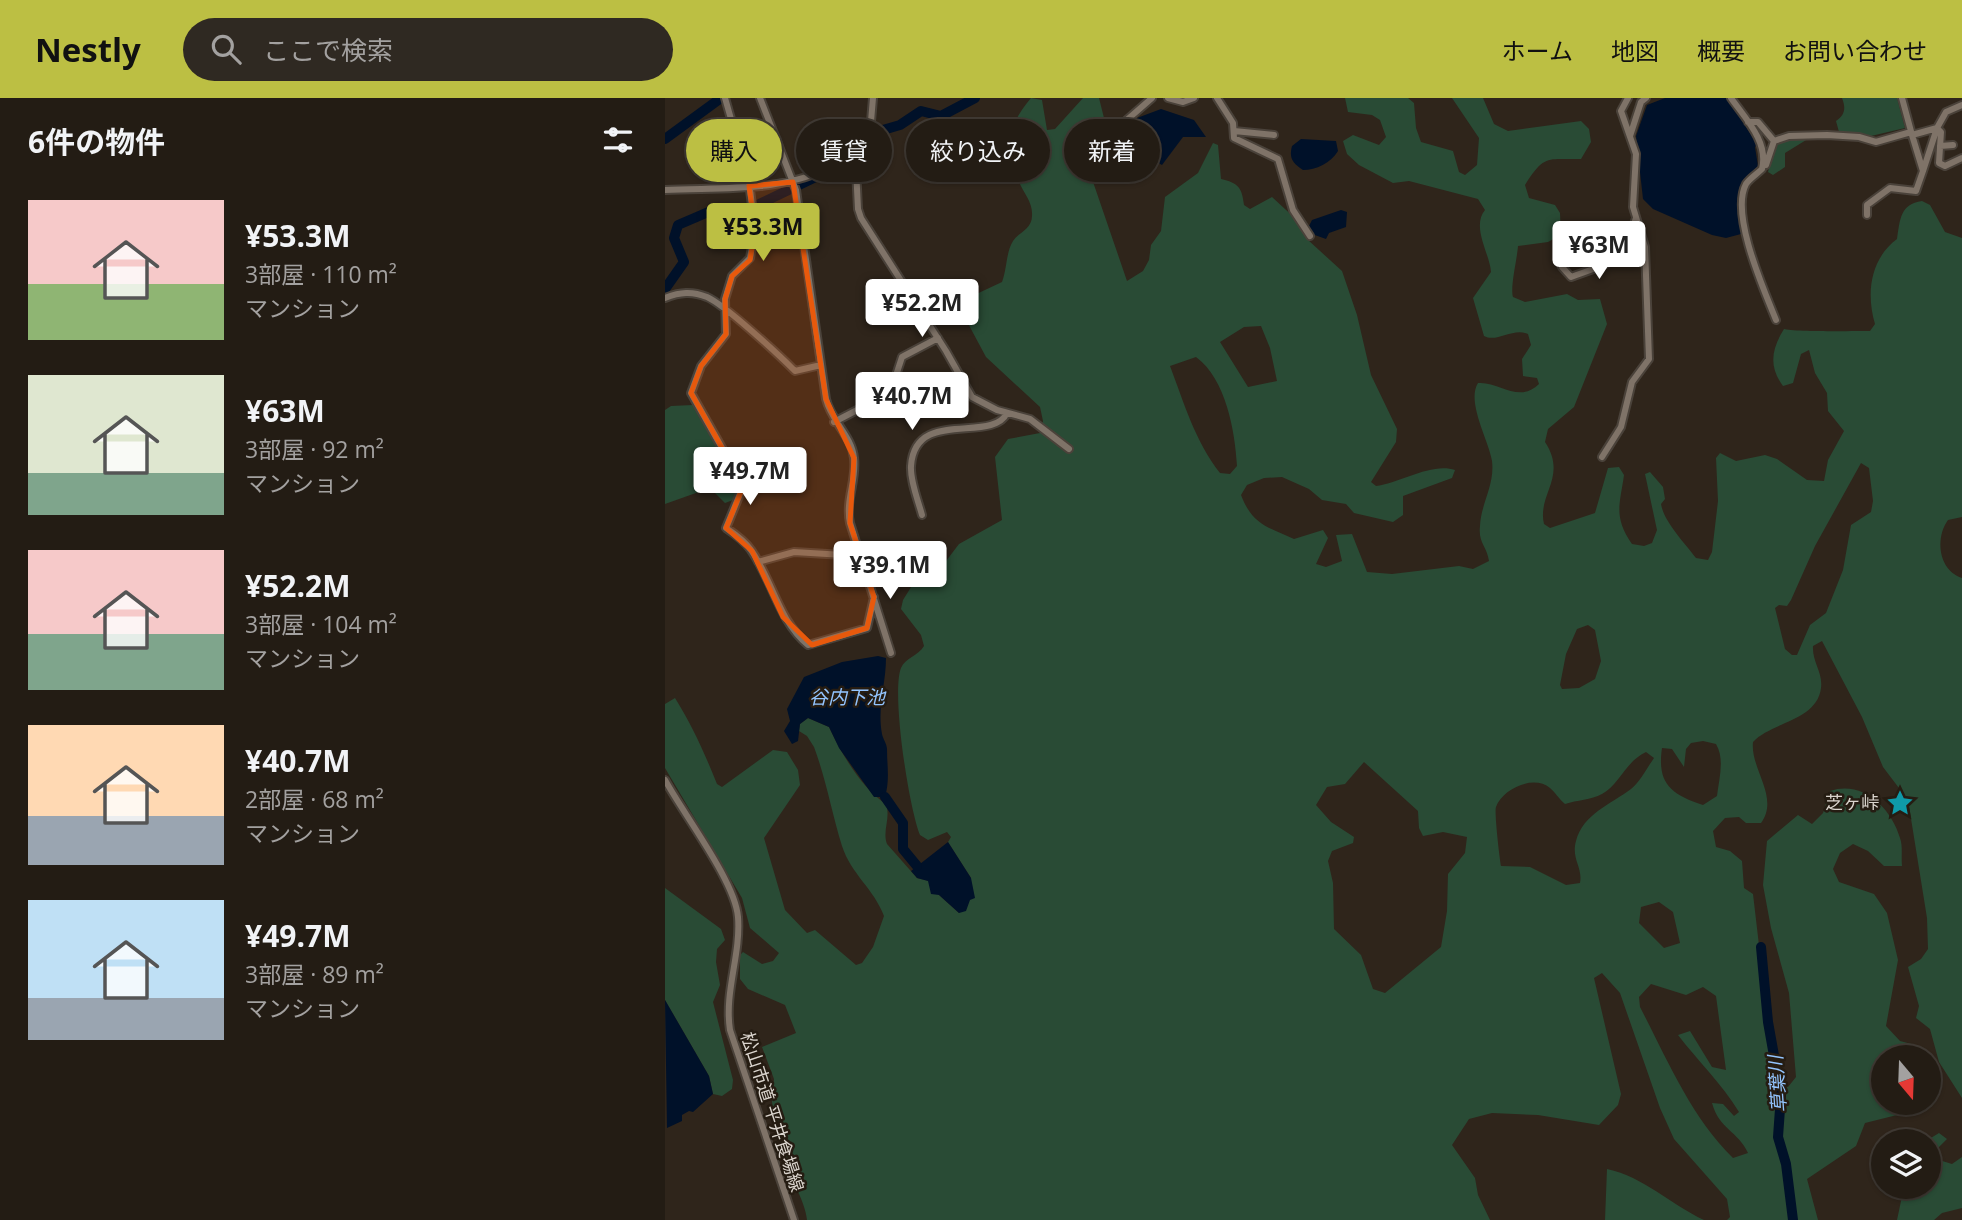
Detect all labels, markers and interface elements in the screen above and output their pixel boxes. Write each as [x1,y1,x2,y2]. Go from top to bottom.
search box [183,18,673,81]
text: Nestly [35,27,141,72]
icon: search [207,30,245,68]
text: ここで検索 [263,32,393,68]
text: ホーム [1502,34,1573,67]
text: 地図 [1611,34,1659,67]
text: 概要 [1697,34,1745,67]
text: お問い合わせ [1783,34,1927,67]
chip: 購入 [686,119,782,182]
chip: 賃貸 [796,119,892,182]
chip: 絞り込み [906,119,1050,182]
chip: 新着 [1064,119,1160,182]
text: 6件の物件 [28,121,165,162]
icon: filters [599,121,637,159]
pin: ¥53.3M [706,204,820,263]
text: ¥53.3M [723,210,803,242]
text: ¥53.3M [245,215,350,256]
pin: ¥63M [1558,222,1640,281]
icon: home [84,228,168,312]
text: ¥63M [1568,228,1630,260]
text: 3部屋 · 110 m² [245,258,397,290]
pin: ¥52.2M [865,280,979,339]
text: ¥52.2M [882,286,962,318]
text: マンション [245,292,360,324]
pin: ¥40.7M [855,372,969,432]
text: ¥40.7M [872,379,952,411]
text: ¥63M [245,390,325,431]
icon: home [84,403,168,487]
text: 3部屋 · 92 m² [245,433,384,465]
pin: ¥49.7M [693,448,807,507]
text: ¥49.7M [710,454,790,486]
text: マンション [245,467,360,499]
pin: ¥39.1M [833,542,947,601]
text: ¥39.1M [850,548,930,580]
text: ¥52.2M [245,565,350,606]
icon: home [84,578,168,662]
text: 3部屋 · 104 m² [245,608,397,640]
text: マンション [245,642,360,674]
water label: 谷内下池 [809,684,887,710]
text: ¥40.7M [245,740,350,781]
icon: home [84,753,168,837]
text: 2部屋 · 68 m² [245,783,384,815]
place icon: 芝ヶ峠 [1885,788,1915,818]
place label: 芝ヶ峠 [1825,790,1879,814]
text: マンション [245,817,360,849]
text: ¥49.7M [245,915,350,956]
icon: home [84,928,168,1012]
text: 3部屋 · 89 m² [245,958,384,990]
text: マンション [245,992,360,1024]
street label: 松山市道 平井食場線 [736,1029,810,1195]
north arrow [1871,1045,1941,1115]
map controls [1871,1045,1941,1199]
water label: 草葉川 [1762,1053,1792,1113]
button: layers [1871,1129,1941,1199]

